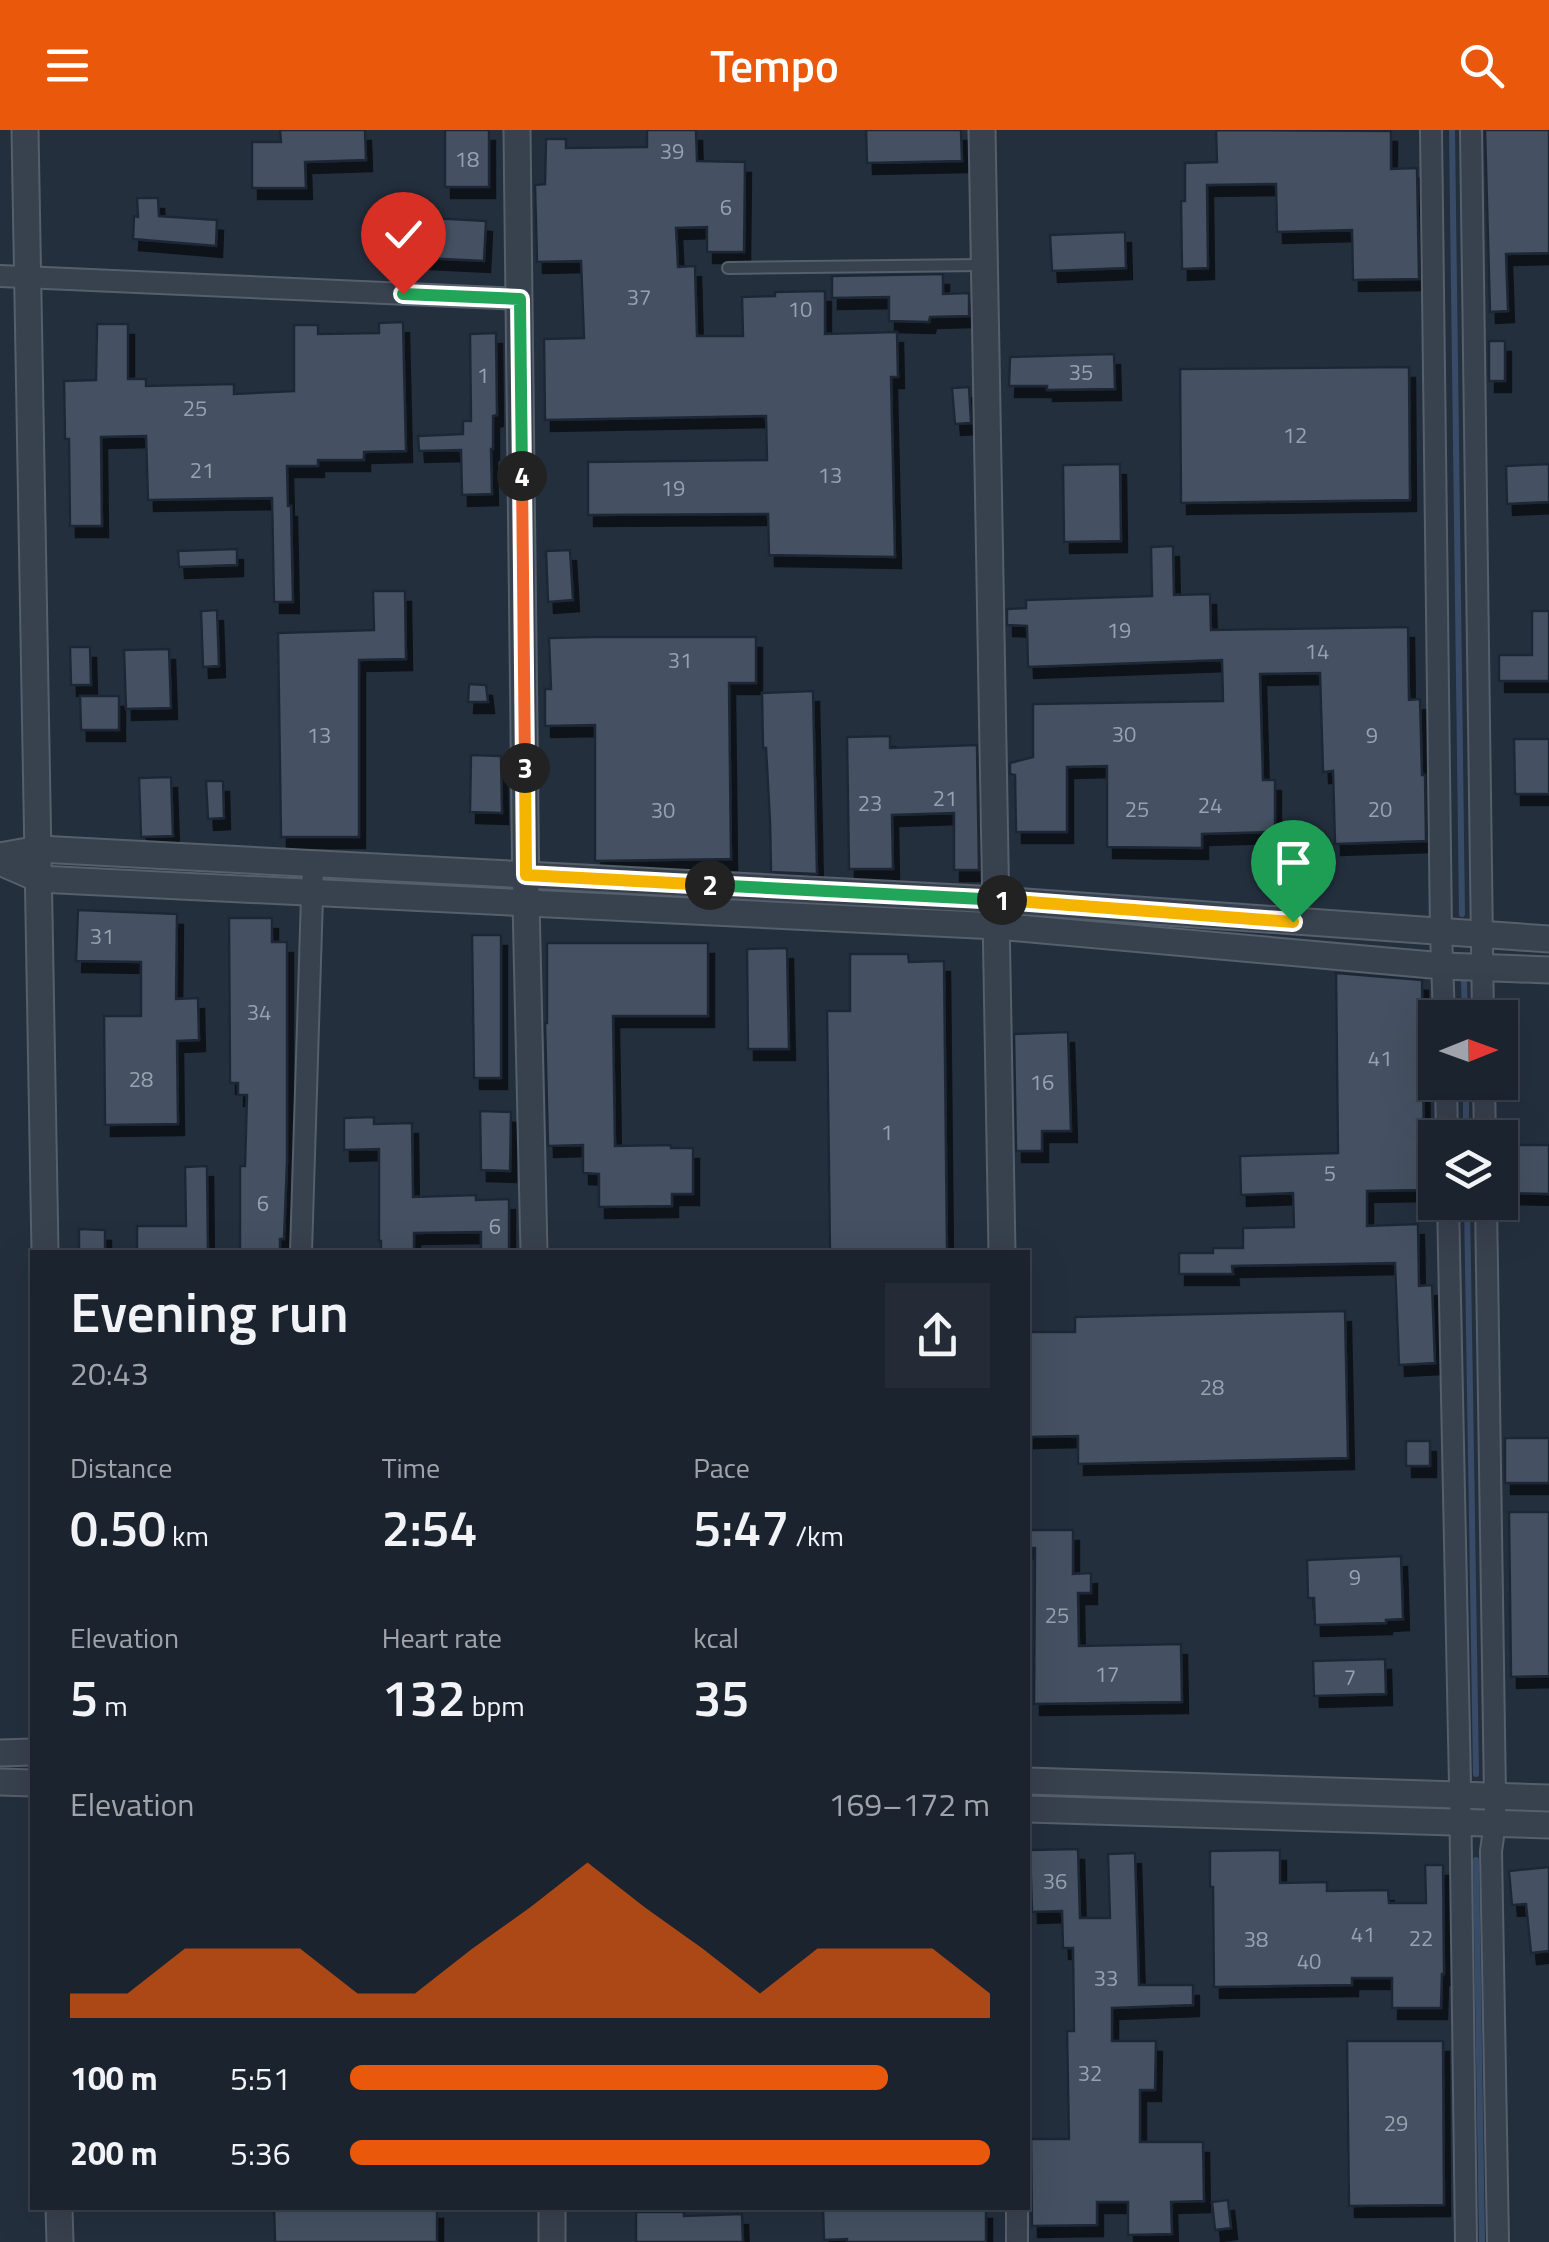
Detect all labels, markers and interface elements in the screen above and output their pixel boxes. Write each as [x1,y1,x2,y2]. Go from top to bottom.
text: Tempo [710,31,839,99]
icon: menu [40,38,95,93]
icon: search [1454,38,1509,93]
house number: 39 [660,134,684,168]
house number: 18 [455,142,479,176]
house number: 6 [720,190,732,224]
pin [361,192,446,295]
icon: check [376,207,431,262]
house number: 37 [627,280,651,314]
house number: 10 [788,292,812,326]
house number: 35 [1069,355,1093,389]
house number: 1 [477,358,489,392]
house number: 25 [183,391,207,425]
house number: 12 [1283,418,1307,452]
pin: 4 [497,451,547,501]
house number: 21 [190,453,214,487]
text: 4 [514,454,530,497]
house number: 13 [818,458,842,492]
house number: 19 [661,471,685,505]
house number: 19 [1107,613,1131,647]
house number: 14 [1305,634,1329,668]
house number: 31 [668,643,692,677]
house number: 30 [1112,717,1136,751]
house number: 13 [307,718,331,752]
house number: 9 [1366,718,1378,752]
pin: 3 [500,743,550,793]
text: 3 [517,746,533,789]
house number: 21 [933,781,957,815]
house number: 23 [858,786,882,820]
house number: 24 [1198,788,1222,822]
house number: 25 [1125,792,1149,826]
house number: 20 [1368,792,1392,826]
house number: 30 [651,793,675,827]
pin [1251,820,1336,923]
icon: arrive [1266,835,1321,890]
pin: 2 [685,860,735,910]
text: 2 [702,863,718,906]
pin: 1 [977,875,1027,925]
text: 1 [994,878,1010,921]
house number: 31 [90,919,114,953]
house number: 34 [247,995,271,1029]
north arrow [1418,1000,1518,1100]
map controls [1418,1000,1518,1220]
house number: 41 [1368,1041,1392,1075]
house number: 28 [129,1062,153,1096]
house number: 16 [1030,1065,1054,1099]
house number: 1 [881,1115,893,1149]
button: layers [1418,1120,1518,1220]
house number: 5 [1324,1156,1336,1190]
house number: 6 [257,1186,269,1220]
house number: 6 [489,1209,501,1243]
text: Evening run [70,1270,349,1353]
button: share [885,1283,990,1388]
text: 20:43 [70,1349,149,1397]
house number: 28 [1200,1370,1224,1404]
text: Distance [70,1446,172,1489]
text: Time [382,1446,440,1489]
text: Pace [693,1446,750,1489]
text: 0.50 [70,1489,166,1565]
text: 2:54 [382,1489,478,1565]
text: 5:47 [693,1489,789,1565]
text: km [166,1514,209,1557]
text: /km [789,1514,844,1557]
house number: 9 [1349,1560,1361,1594]
house number: 25 [1045,1598,1069,1632]
text: Elevation [70,1616,179,1659]
text: Heart rate [382,1616,502,1659]
text: kcal [693,1616,739,1659]
house number: 17 [1095,1657,1119,1691]
text: 5 [70,1659,98,1735]
text: 132 [382,1659,466,1735]
text: 35 [693,1659,749,1735]
house number: 7 [1344,1660,1356,1694]
text: m [98,1684,128,1727]
text: bpm [466,1684,525,1727]
text: Elevation [70,1780,194,1828]
text: 169–172 m [828,1780,990,1828]
house number: 36 [1043,1864,1067,1898]
house number: 41 [1351,1917,1375,1951]
house number: 22 [1409,1921,1433,1955]
house number: 38 [1244,1922,1268,1956]
house number: 40 [1297,1944,1321,1978]
house number: 33 [1094,1961,1118,1995]
text: 100 m [70,2054,158,2102]
text: 5:51 [230,2054,291,2102]
house number: 32 [1078,2056,1102,2090]
house number: 29 [1384,2106,1408,2140]
text: 200 m [70,2129,158,2177]
text: 5:36 [230,2129,291,2177]

